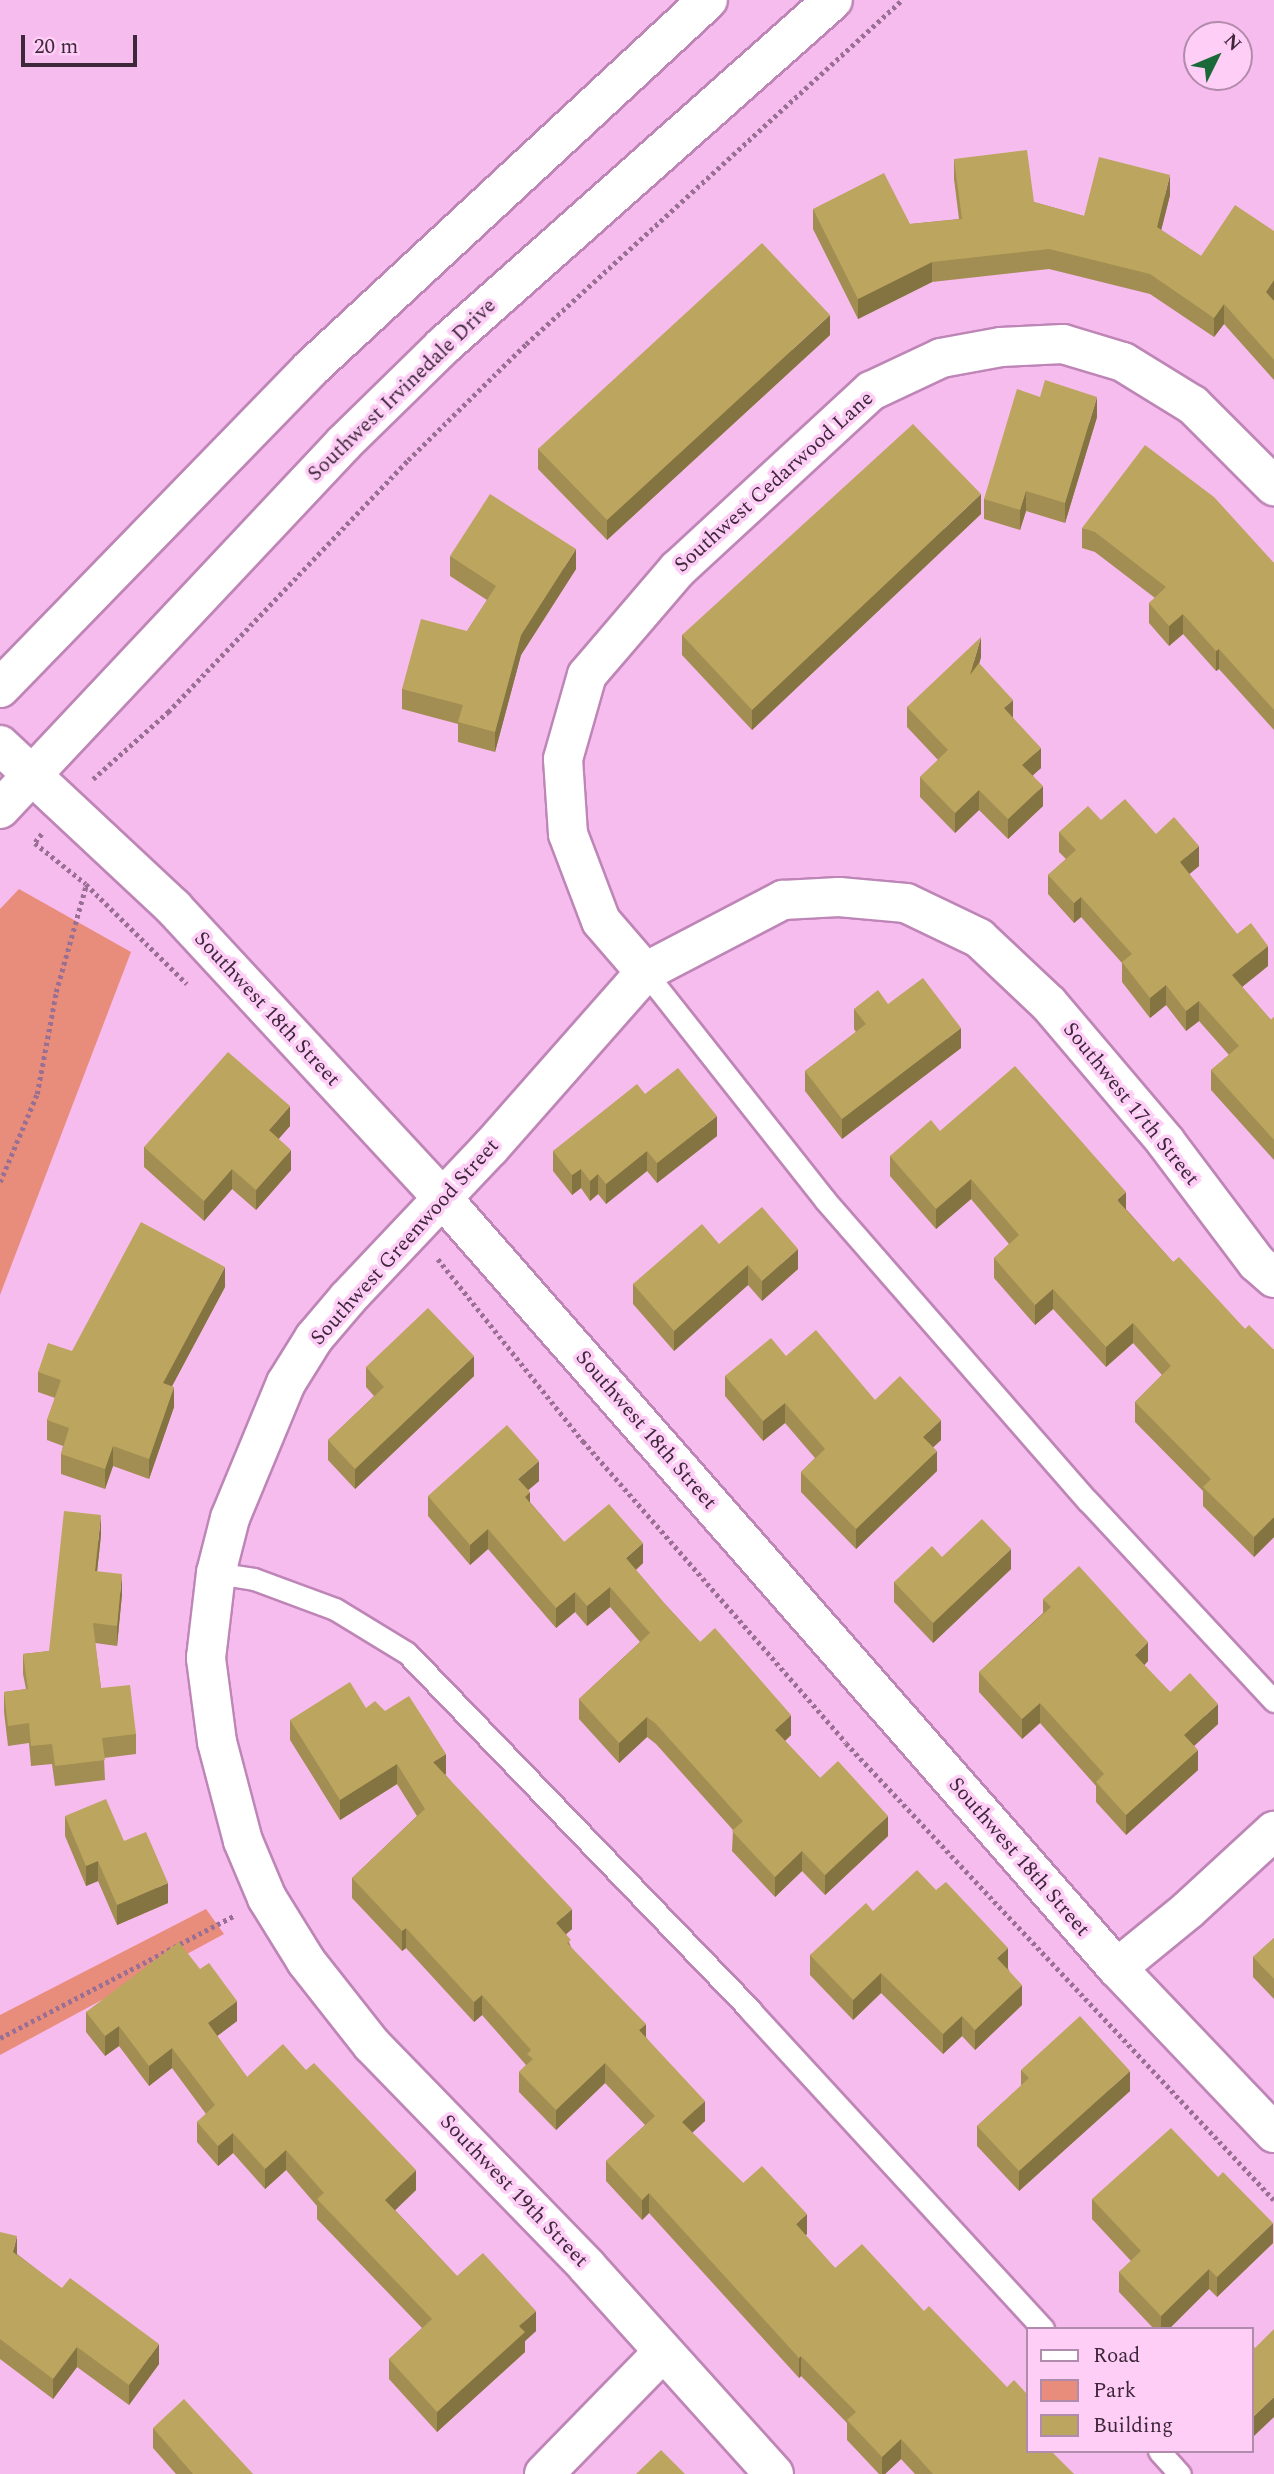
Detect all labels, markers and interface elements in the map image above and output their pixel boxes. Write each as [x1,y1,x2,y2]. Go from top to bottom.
scale bar [24,21,140,65]
north arrow [1183,21,1253,91]
text: N [1216,27,1248,58]
text: 20 m [34,31,78,63]
street label: Southwest Irvinedale Drive [303,293,501,487]
street label: Southwest Cedarwood Lane [669,386,879,578]
street label: Southwest 18th Street [189,926,345,1092]
street label: Southwest 17th Street [1057,1017,1205,1191]
street label: Southwest Greenwood Street [306,1134,504,1350]
street label: Southwest 18th Street [570,1345,722,1515]
street label: Southwest 18th Street [943,1772,1095,1942]
street label: Southwest 19th Street [435,2109,593,2273]
legend [1026,2327,1253,2453]
text: Road [1093,2340,1140,2372]
text: Park [1093,2375,1136,2407]
text: Building [1093,2410,1173,2442]

